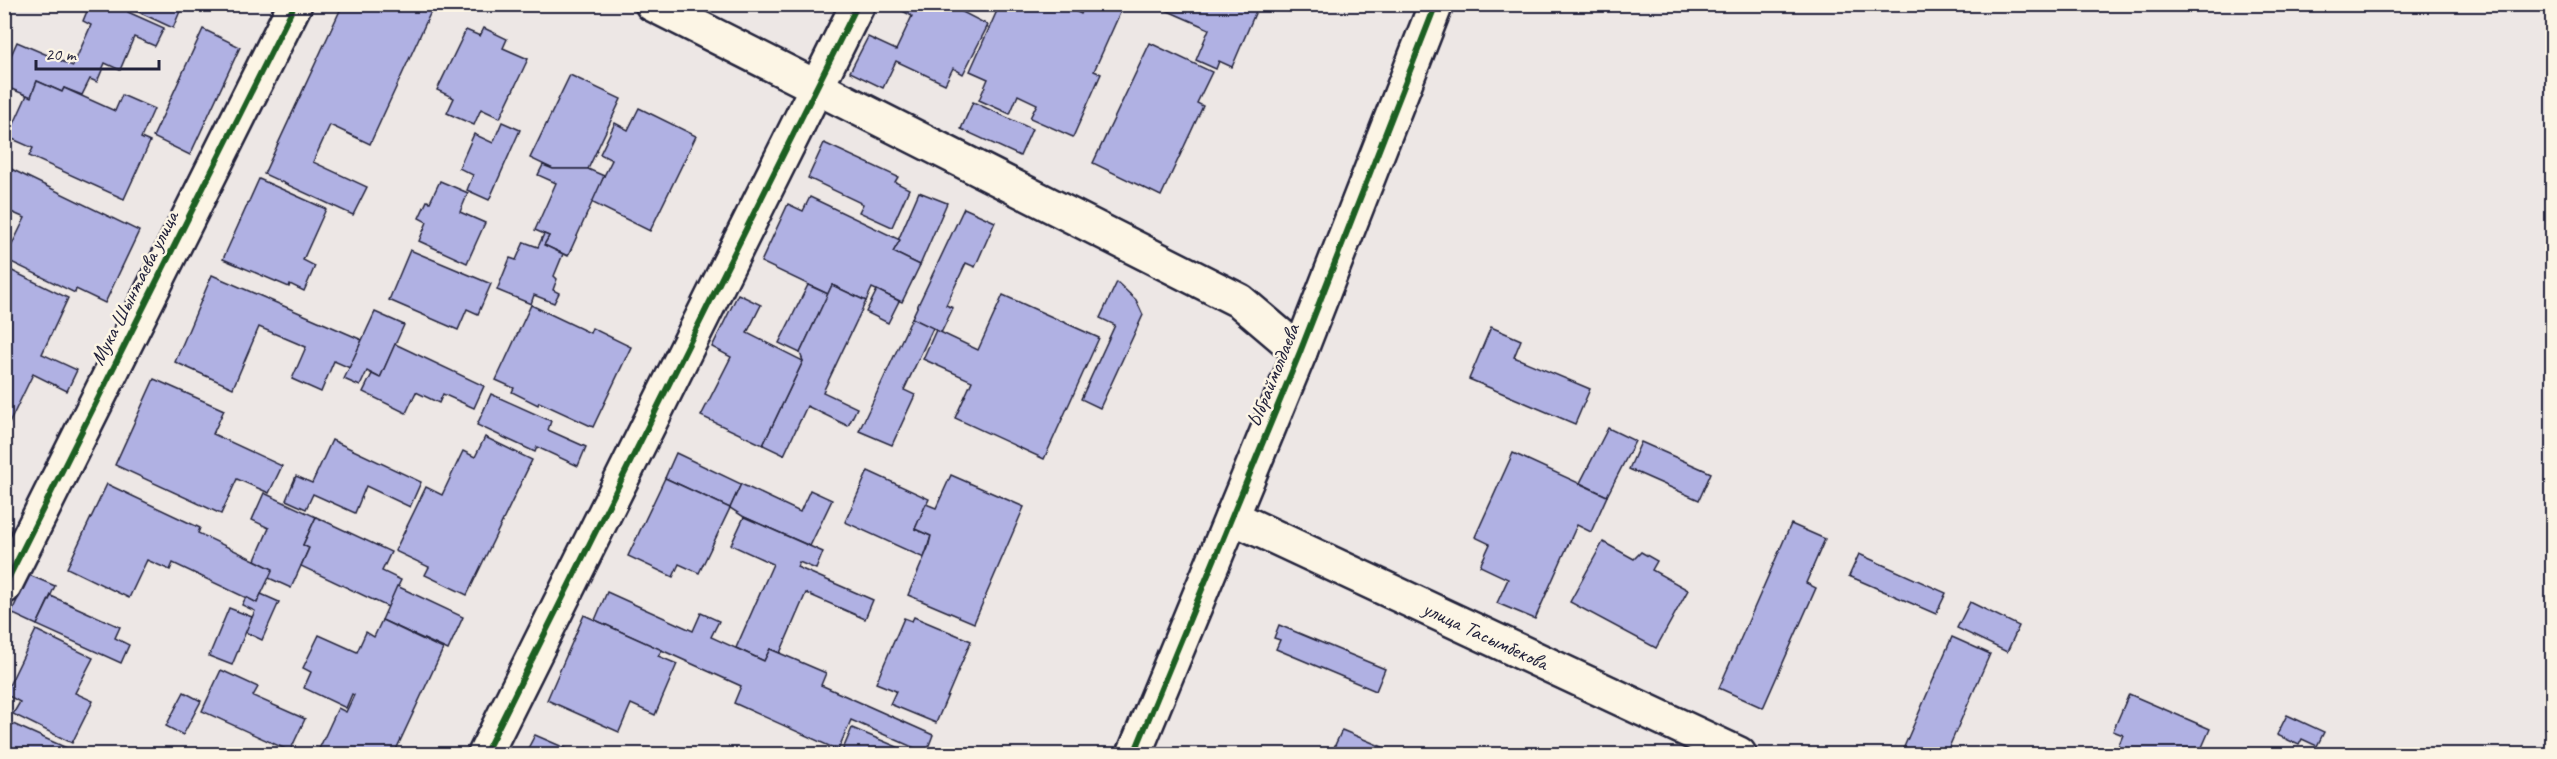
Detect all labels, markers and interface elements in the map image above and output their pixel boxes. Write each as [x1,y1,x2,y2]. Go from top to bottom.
scale bar [36,33,159,71]
text: 20 m [45,43,78,65]
street label: Мука Шынтаева улица [84,205,185,369]
street label: Ыбраймолдаева [1241,318,1306,430]
street label: улица Тасымбекова [1417,594,1554,677]

